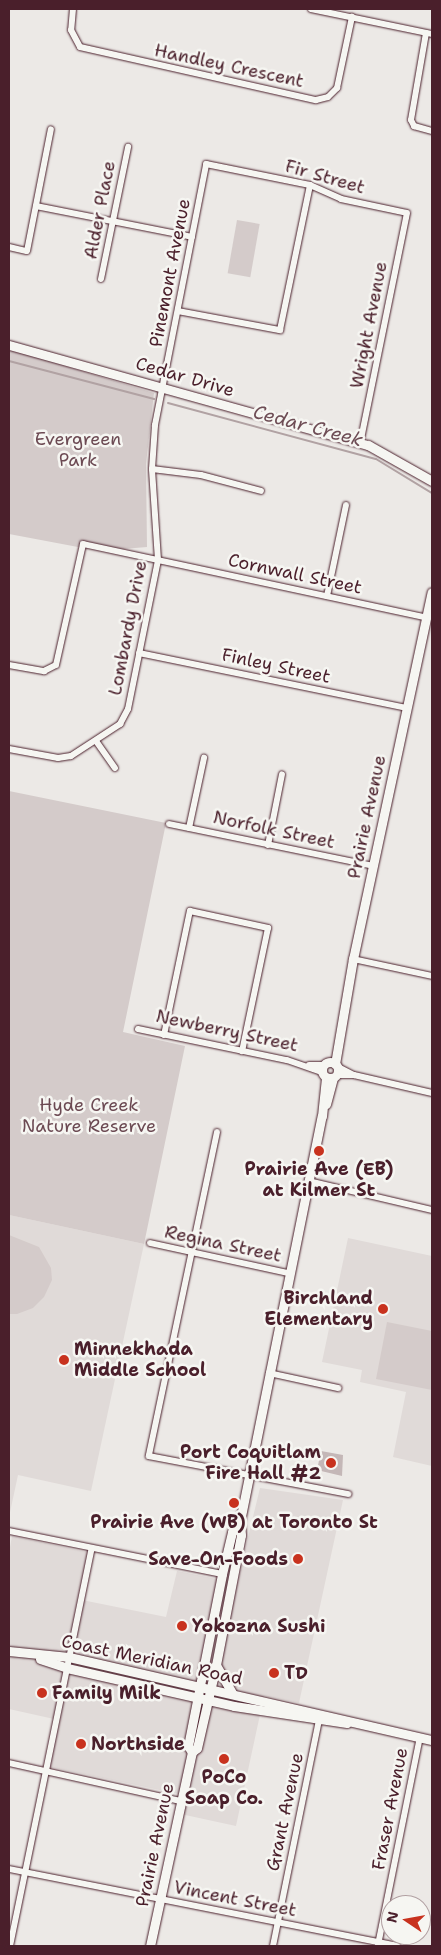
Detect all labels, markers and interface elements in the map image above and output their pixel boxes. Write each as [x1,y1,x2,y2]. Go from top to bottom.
street label: Handley Crescent [152,40,306,92]
street label: Fir Street [282,155,368,199]
street label: Alder Place [80,159,120,261]
street label: Pinemont Avenue [145,197,195,349]
street label: Wright Avenue [346,260,392,390]
street label: Cedar Drive [133,353,237,401]
water label: Cedar Creek [251,400,365,452]
park label: Evergreen Park [35,429,121,472]
street label: Cornwall Street [226,549,364,599]
street label: Lombardy Drive [104,559,152,697]
street label: Finley Street [220,644,332,688]
street label: Prairie Avenue [343,753,391,881]
street label: Norfolk Street [211,807,337,853]
street label: Newberry Street [154,1005,300,1057]
park label: Hyde Creek Nature Reserve [22,1095,156,1138]
marker: Prairie Ave (EB) at Kilmer St [313,1145,325,1157]
place label: Prairie Ave (EB) at Kilmer St [244,1159,394,1202]
street label: Regina Street [163,1221,283,1267]
place label: Birchland Elementary [264,1288,373,1330]
marker: Birchland Elementary [377,1303,389,1315]
place label: Minnekhada Middle School [74,1339,206,1382]
marker: Minnekhada Middle School [58,1354,70,1366]
place label: Port Coquitlam Fire Hall #2 [180,1442,321,1485]
marker: Port Coquitlam Fire Hall #2 [325,1457,337,1469]
marker: Prairie Ave (WB) at Toronto St [228,1497,240,1509]
place label: Prairie Ave (WB) at Toronto St [90,1511,378,1533]
place label: Save-On-Foods [148,1548,288,1570]
marker: Save-On-Foods [292,1553,304,1565]
place label: Yokozna Sushi [192,1615,325,1637]
marker: Yokozna Sushi [176,1620,188,1632]
street label: Coast Meridian Road [59,1630,245,1690]
place label: TD [284,1662,308,1684]
marker: TD [268,1667,280,1679]
place label: Family Milk [52,1682,161,1704]
marker: Family Milk [36,1687,48,1699]
place label: Northside [91,1733,185,1755]
marker: Northside [75,1738,87,1750]
street label: Fraser Avenue [368,1746,412,1872]
street label: Grant Avenue [262,1751,308,1873]
marker: PoCo Soap Co. [218,1753,230,1765]
place label: PoCo Soap Co. [185,1767,263,1810]
street label: Prairie Avenue [131,1781,179,1909]
street label: Vincent Street [172,1877,298,1921]
north arrow [381,1895,431,1945]
text: N [382,1910,402,1924]

